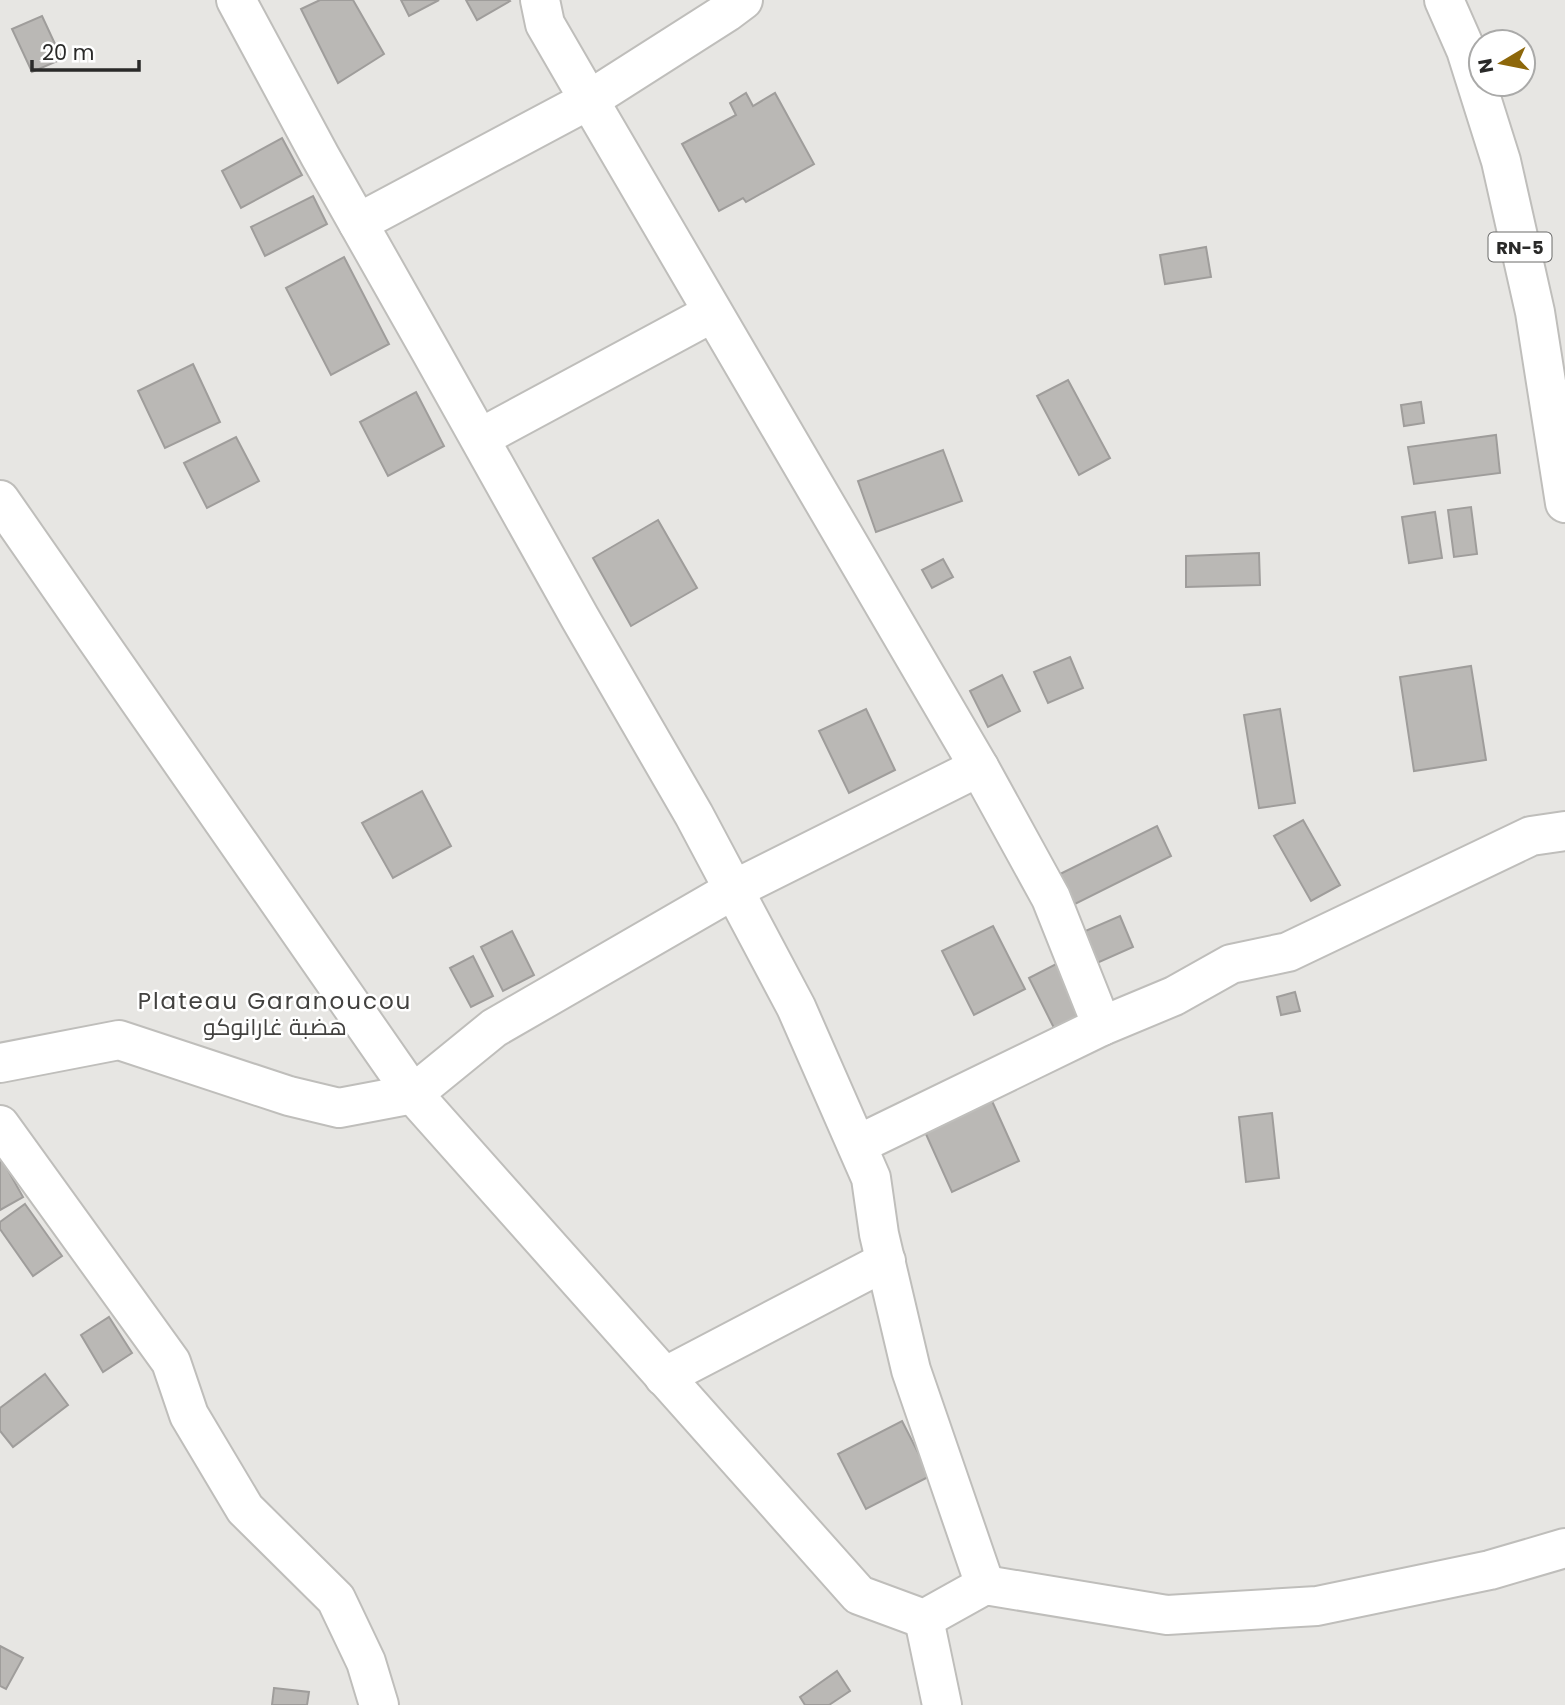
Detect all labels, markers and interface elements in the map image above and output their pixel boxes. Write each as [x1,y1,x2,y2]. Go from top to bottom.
scale bar [32,28,138,72]
north arrow [1467,28,1537,98]
text: 20 m [42,38,95,67]
text: N [1471,56,1500,75]
road number: RN-5 [1488,232,1552,262]
district label: Plateau Garanoucou هضبة غارانوكو [138,985,412,1043]

